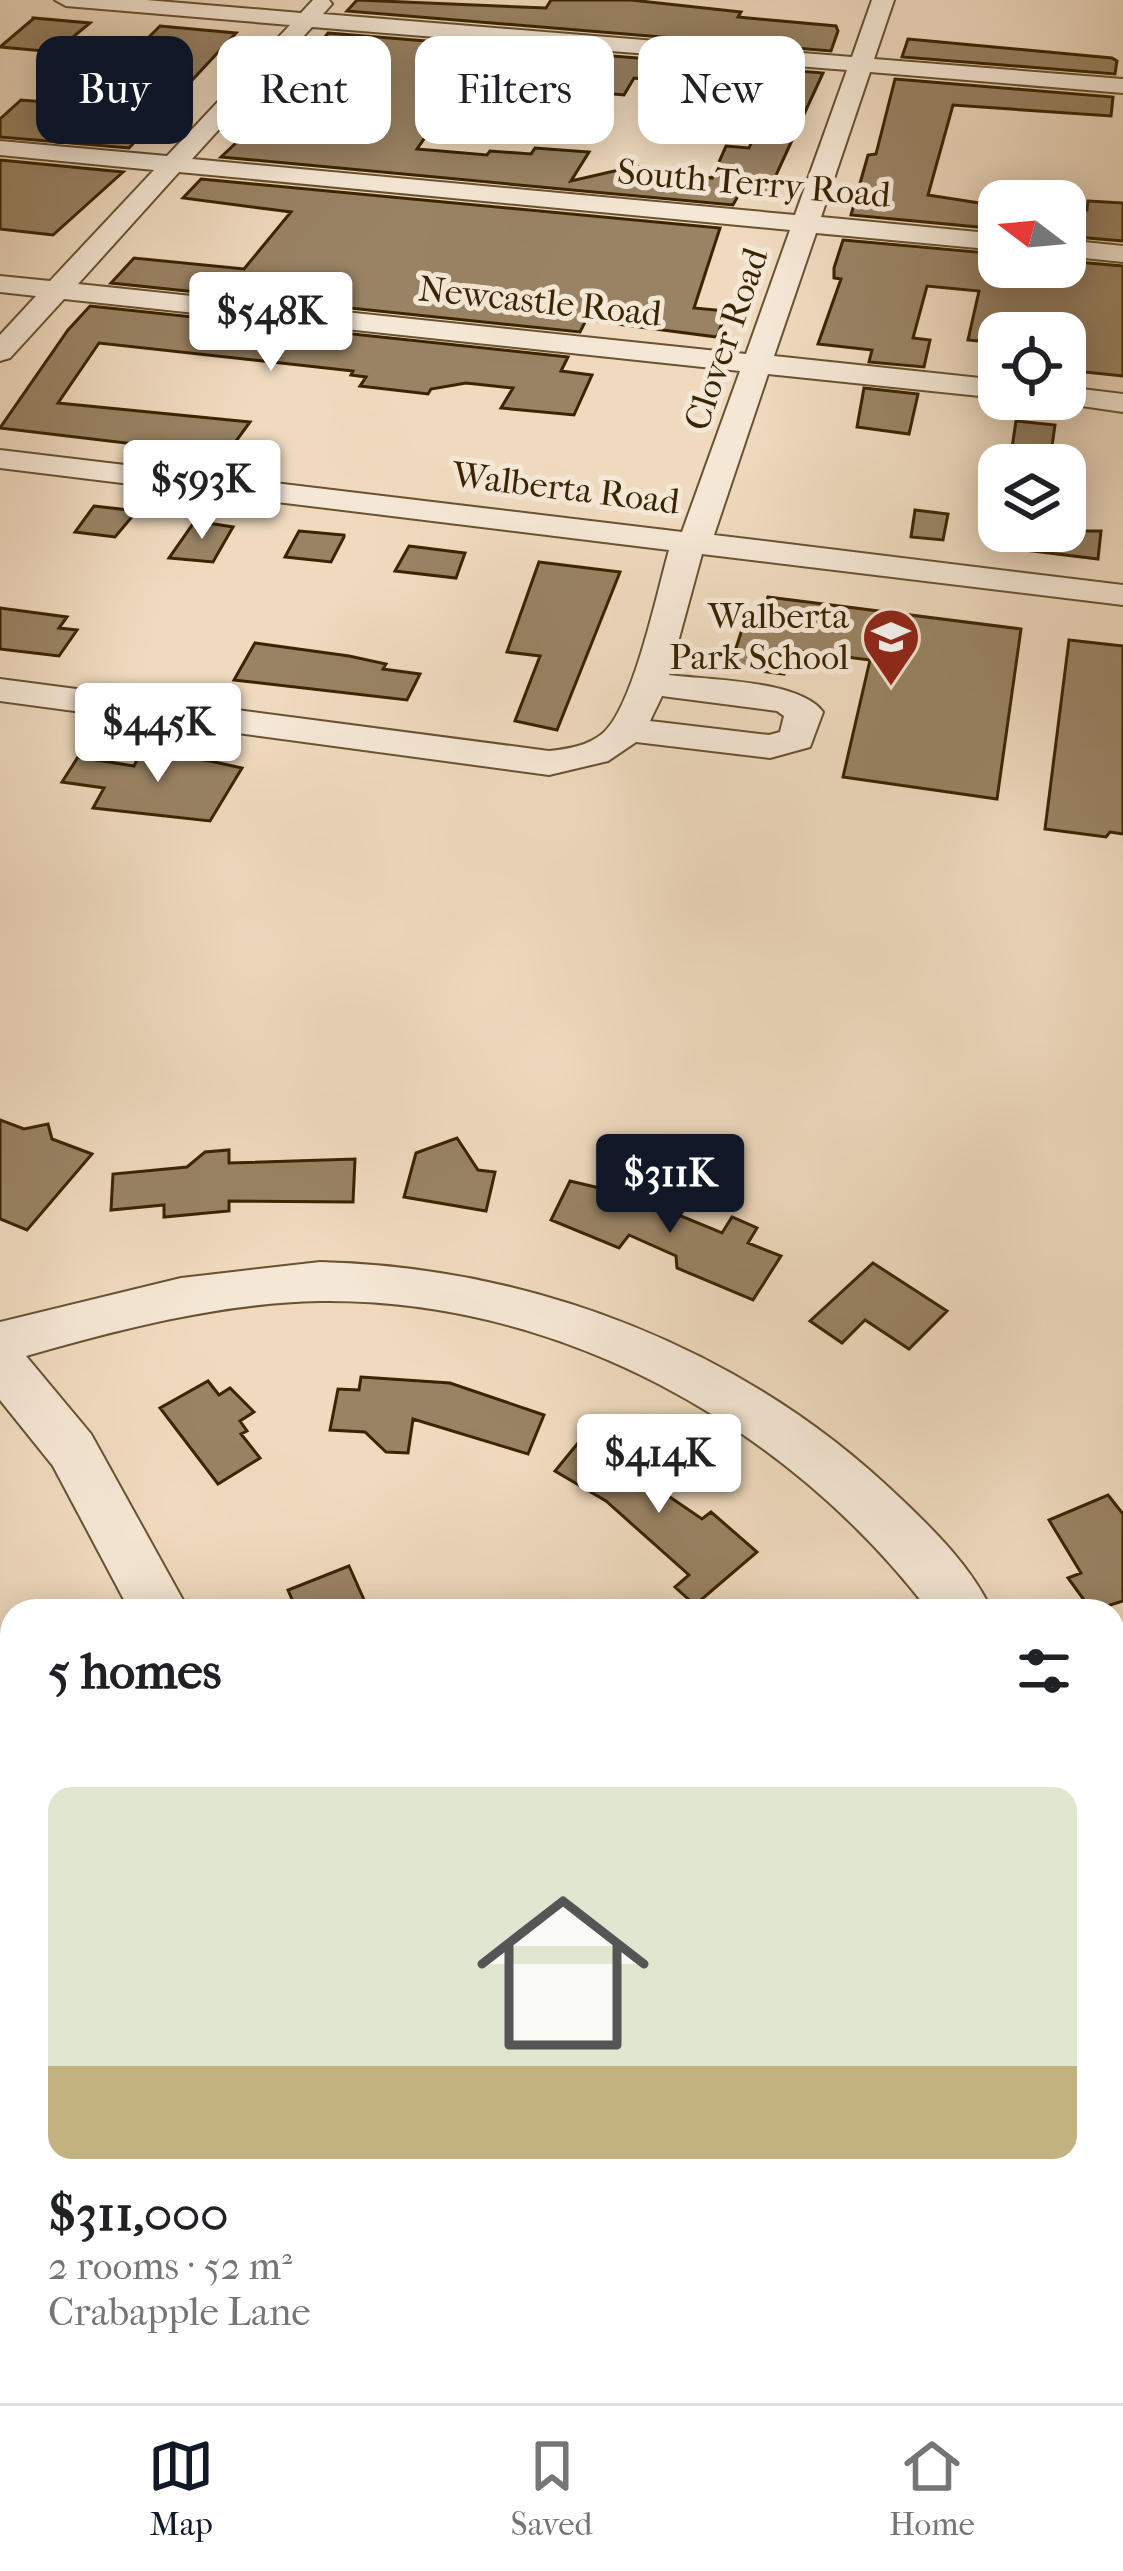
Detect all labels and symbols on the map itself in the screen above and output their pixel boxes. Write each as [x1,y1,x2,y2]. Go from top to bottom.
street label: South Terry Road [616,150,893,216]
north arrow [978,180,1086,288]
street label: Clover Road [675,242,777,436]
street label: Newcastle Road [416,267,664,335]
pin: $548K [187,272,355,374]
pin: $593K [118,440,286,542]
street label: Walberta Road [449,453,682,523]
place label: Walberta Park School [669,595,849,678]
school or university icon: Walberta Park School [860,606,922,688]
pin: $445K [74,683,242,785]
pin: $311K [586,1134,754,1236]
pin: $414K [575,1414,743,1516]

